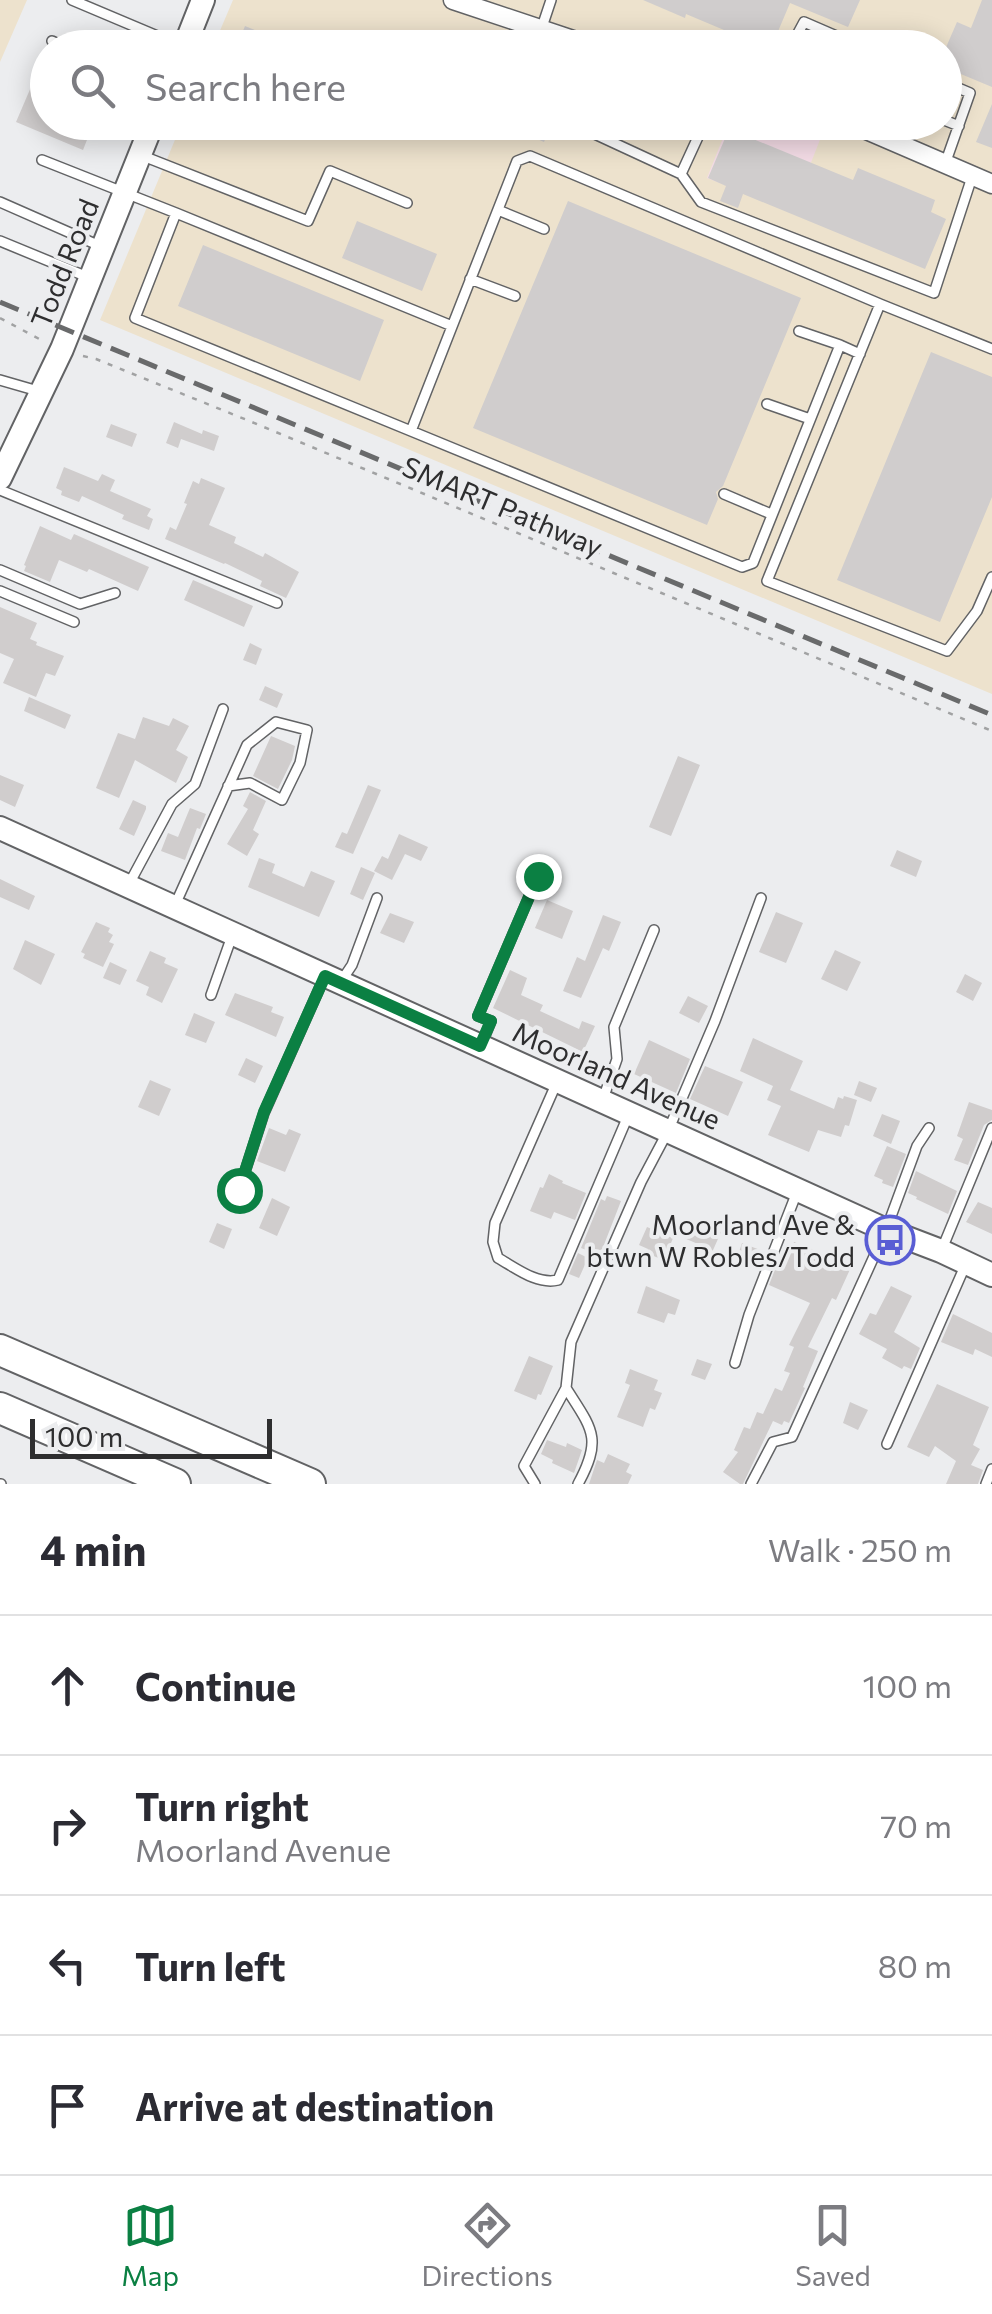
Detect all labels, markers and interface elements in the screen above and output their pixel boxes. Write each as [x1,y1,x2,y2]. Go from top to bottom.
search box [30,30,962,140]
icon: search [65,58,120,113]
text: Search here [145,62,346,109]
street label: Todd Road [23,194,105,332]
street label: SMART Pathway [398,448,608,564]
route end [516,854,562,900]
street label: Moorland Avenue [508,1014,726,1136]
route start [217,1168,263,1214]
place label: Moorland Ave & btwn W Robles/Todd [586,1207,855,1273]
bus stop icon: Moorland Ave & btwn W Robles/Todd [864,1214,916,1266]
scale bar [30,1414,272,1458]
text: 100 m [45,1419,123,1453]
text: 4 min [40,1523,146,1575]
text: Walk · 250 m [768,1529,952,1569]
icon: ahead [40,1658,95,1713]
text: Continue [135,1662,296,1709]
text: 100 m [863,1665,952,1705]
text: Turn right [135,1782,309,1829]
icon: right [40,1798,95,1853]
text: 70 m [880,1805,952,1845]
text: Moorland Avenue [135,1829,391,1869]
icon: left [40,1938,95,1993]
text: Turn left [135,1942,286,1989]
text: 80 m [878,1945,952,1985]
icon: arrive [40,2078,95,2133]
text: Arrive at destination [135,2082,494,2129]
tab: Map [121,2198,179,2292]
tab: Directions [421,2198,553,2292]
tab: Saved [795,2198,871,2292]

